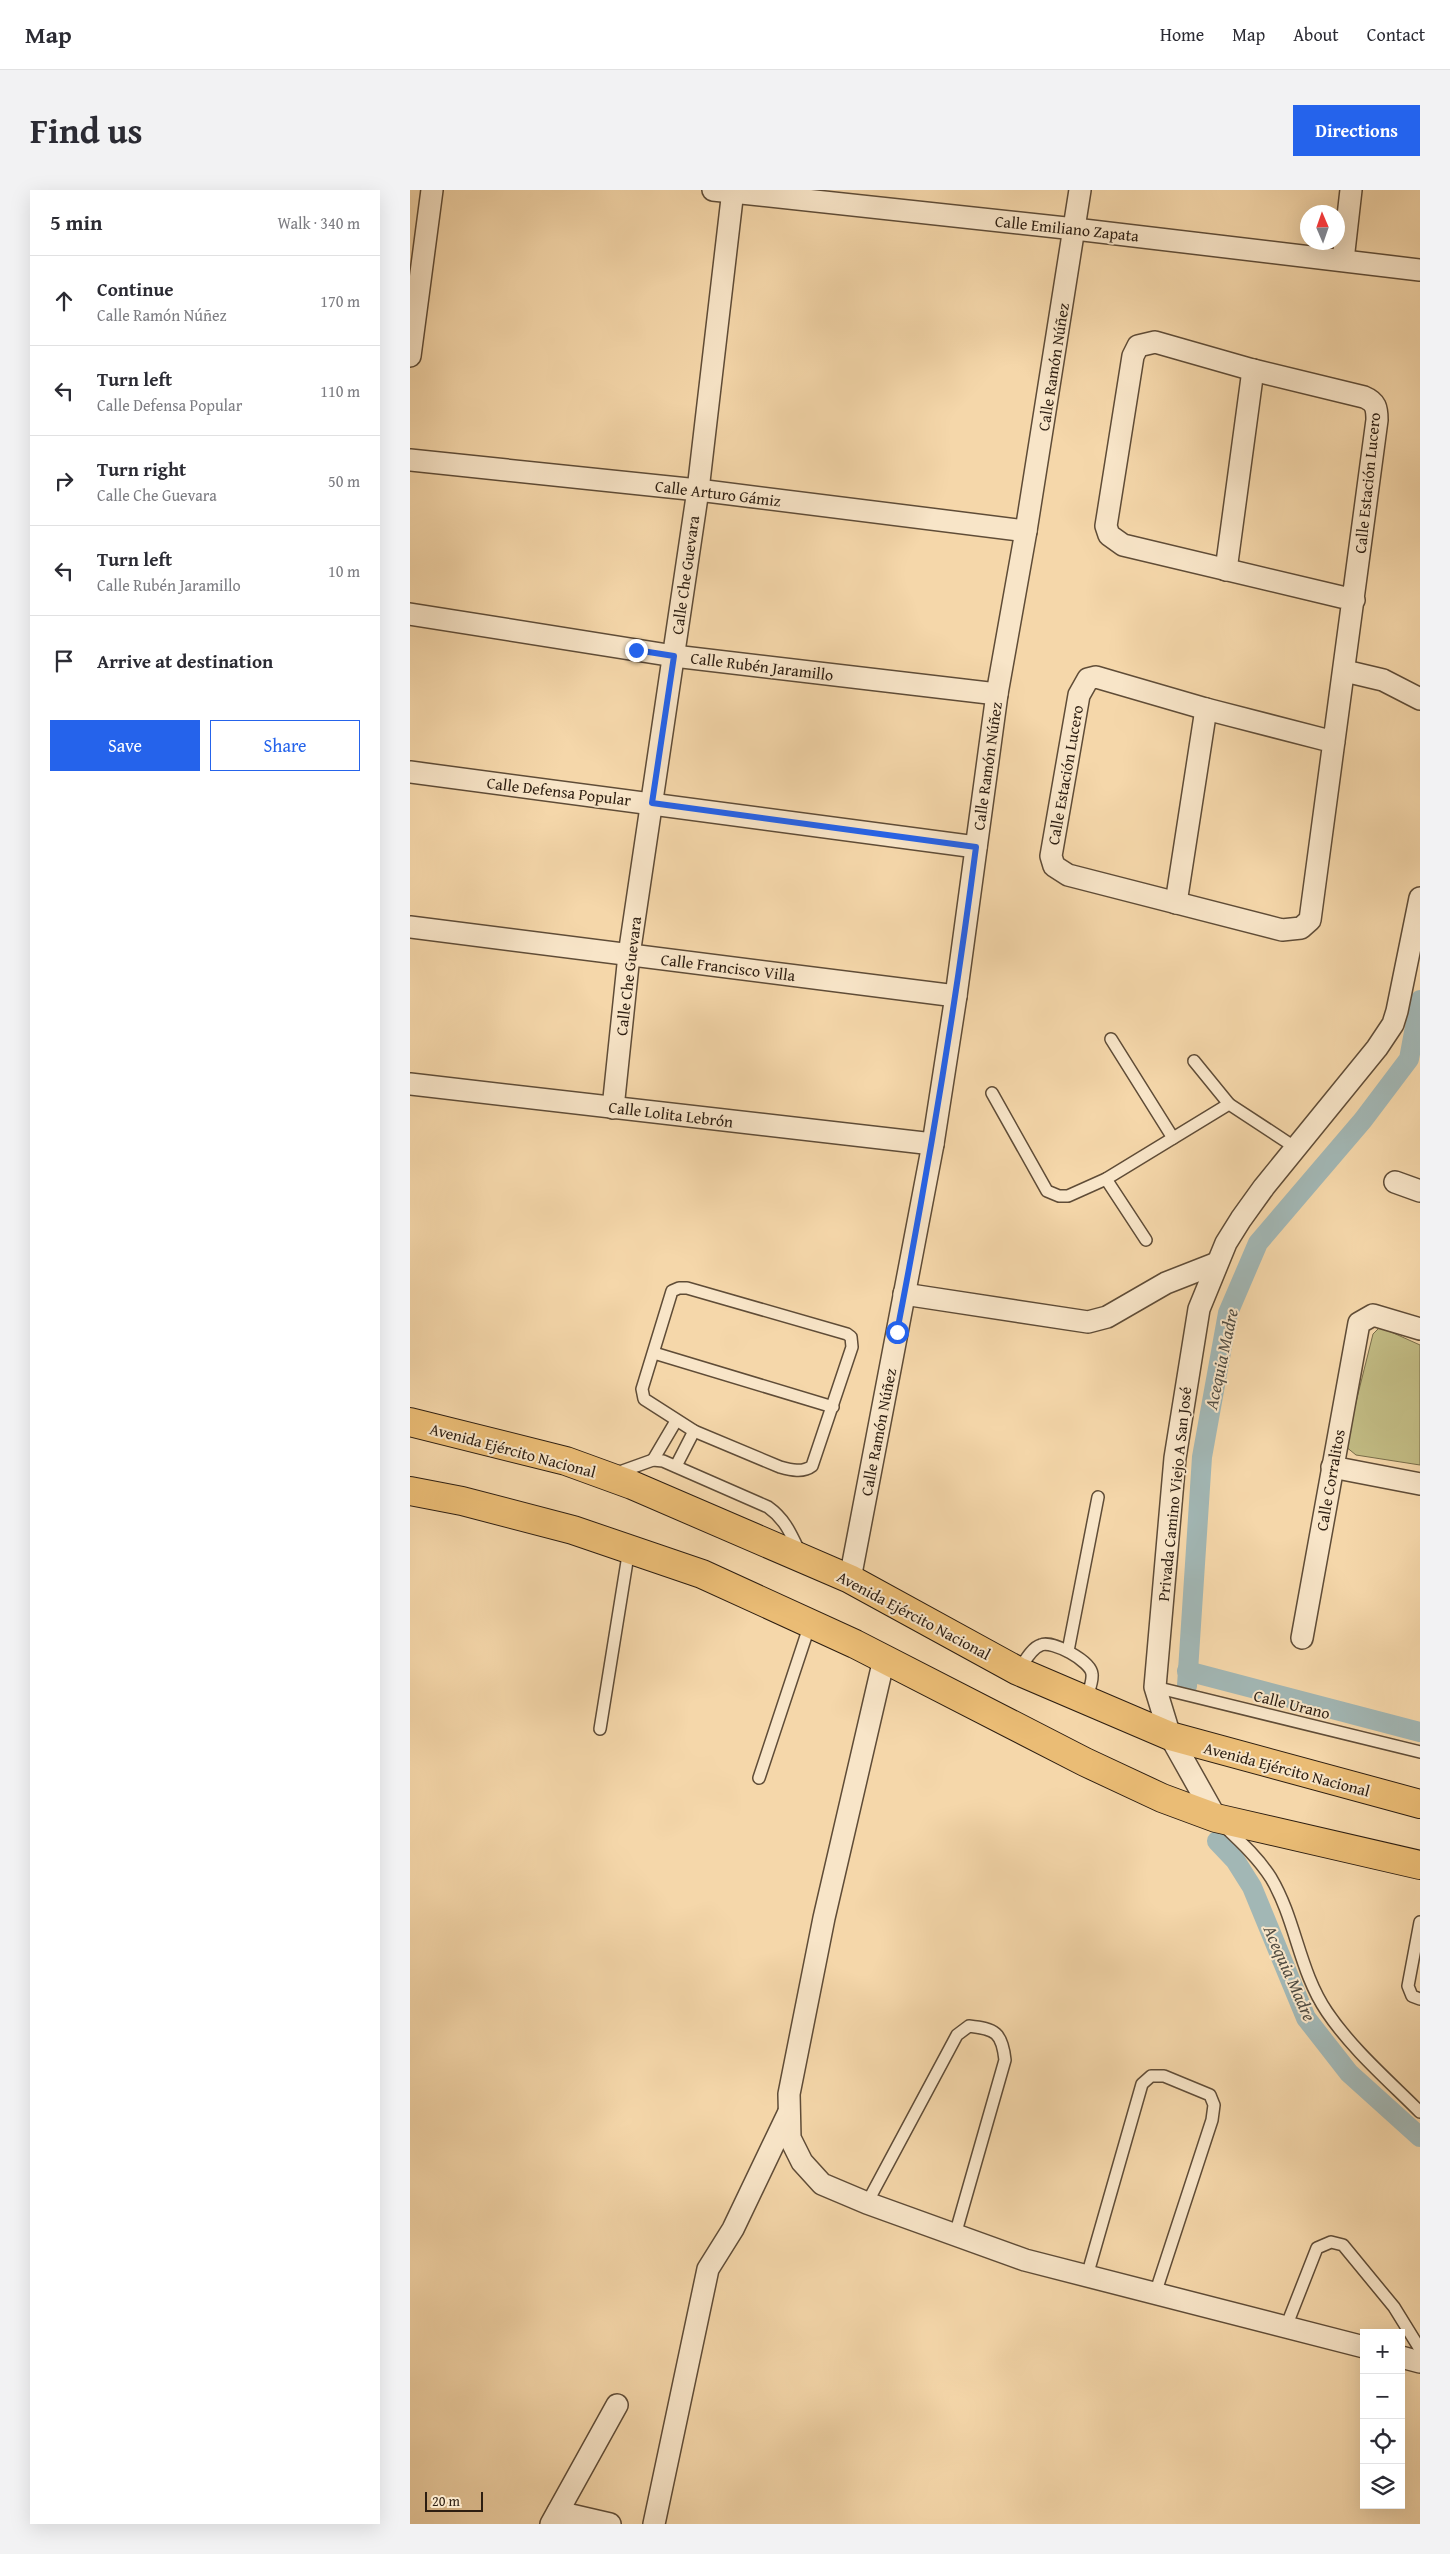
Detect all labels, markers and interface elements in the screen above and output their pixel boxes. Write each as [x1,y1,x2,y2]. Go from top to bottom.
text: Map [25,17,72,52]
text: Home [1160,21,1204,48]
text: Map [1232,21,1265,48]
text: About [1293,21,1339,48]
text: Contact [1367,21,1425,48]
text: Find us [30,105,143,156]
button: Directions [1293,105,1420,156]
north arrow [1300,205,1345,250]
text: 5 min [50,207,102,238]
street label: Calle Emiliano Zapata [994,209,1141,248]
text: Walk · 340 m [277,211,360,235]
text: Continue [97,275,174,303]
icon: ahead [50,287,78,315]
text: 170 m [320,289,360,313]
street label: Calle Ramón Núñez [1031,301,1075,433]
text: Calle Ramón Núñez [97,303,226,327]
text: Turn left [97,365,172,393]
icon: left [50,377,78,405]
text: 110 m [320,379,360,403]
text: Calle Defensa Popular [97,393,242,417]
street label: Calle Estación Lucero [1348,411,1386,555]
text: Turn right [97,455,186,483]
icon: right [50,467,78,495]
text: 50 m [328,469,360,493]
street label: Calle Arturo Gámiz [654,473,782,513]
text: Calle Che Guevara [97,483,217,507]
street label: Calle Che Guevara [665,514,705,636]
text: Turn left [97,545,172,573]
icon: left [50,557,78,585]
text: 10 m [328,559,360,583]
text: Calle Rubén Jaramillo [97,573,241,597]
route end [625,639,648,662]
street label: Calle Rubén Jaramillo [689,645,835,687]
icon: arrive [50,647,78,675]
text: Arrive at destination [97,647,273,675]
street label: Calle Ramón Núñez [966,700,1008,832]
street label: Calle Estación Lucero [1041,703,1089,847]
button: Save [50,720,200,771]
button: Share [210,720,360,771]
street label: Calle Defensa Popular [485,770,633,812]
street label: Calle Che Guevara [609,915,647,1037]
street label: Calle Francisco Villa [659,947,797,987]
street label: Calle Lolita Lebrón [607,1094,735,1134]
water label: Acequia Madre [1197,1306,1245,1413]
route start [886,1321,909,1344]
street label: Calle Ramón Núñez [854,1366,902,1498]
street label: Privada Camino Viejo A San José [1151,1386,1197,1602]
street label: Avenida Ejército Nacional [427,1416,599,1484]
street label: Calle Corralitos [1309,1427,1351,1533]
street label: Avenida Ejército Nacional [833,1564,996,1666]
street label: Calle Urano [1251,1683,1333,1725]
street label: Avenida Ejército Nacional [1201,1735,1373,1803]
water label: Acequia Madre [1256,1920,1323,2025]
map controls [1360,2329,1405,2509]
button: + [1360,2329,1405,2374]
button: − [1360,2374,1405,2419]
button: locate [1360,2419,1405,2464]
button: layers [1360,2464,1405,2509]
scale bar [425,2489,482,2512]
text: 20 m [432,2491,460,2511]

